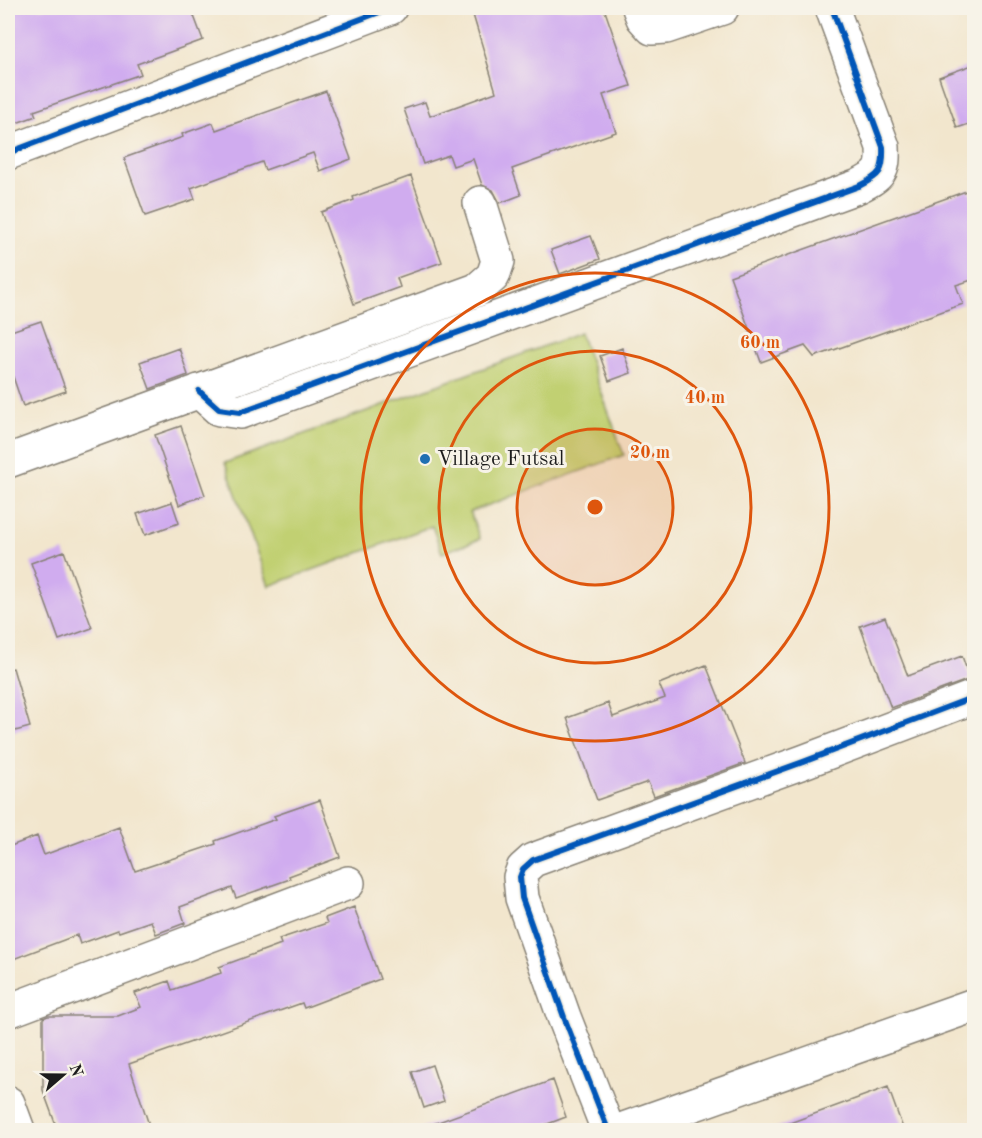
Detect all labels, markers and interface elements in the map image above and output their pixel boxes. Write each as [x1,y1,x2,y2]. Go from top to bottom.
text: 60 m [740,334,780,352]
text: 40 m [685,389,725,407]
text: 20 m [630,444,670,462]
place label: Village Futsal [437,449,565,470]
marker: Village Futsal [418,452,432,466]
centre of rings [585,497,605,517]
north arrow [33,1045,93,1105]
text: N [66,1062,85,1080]

